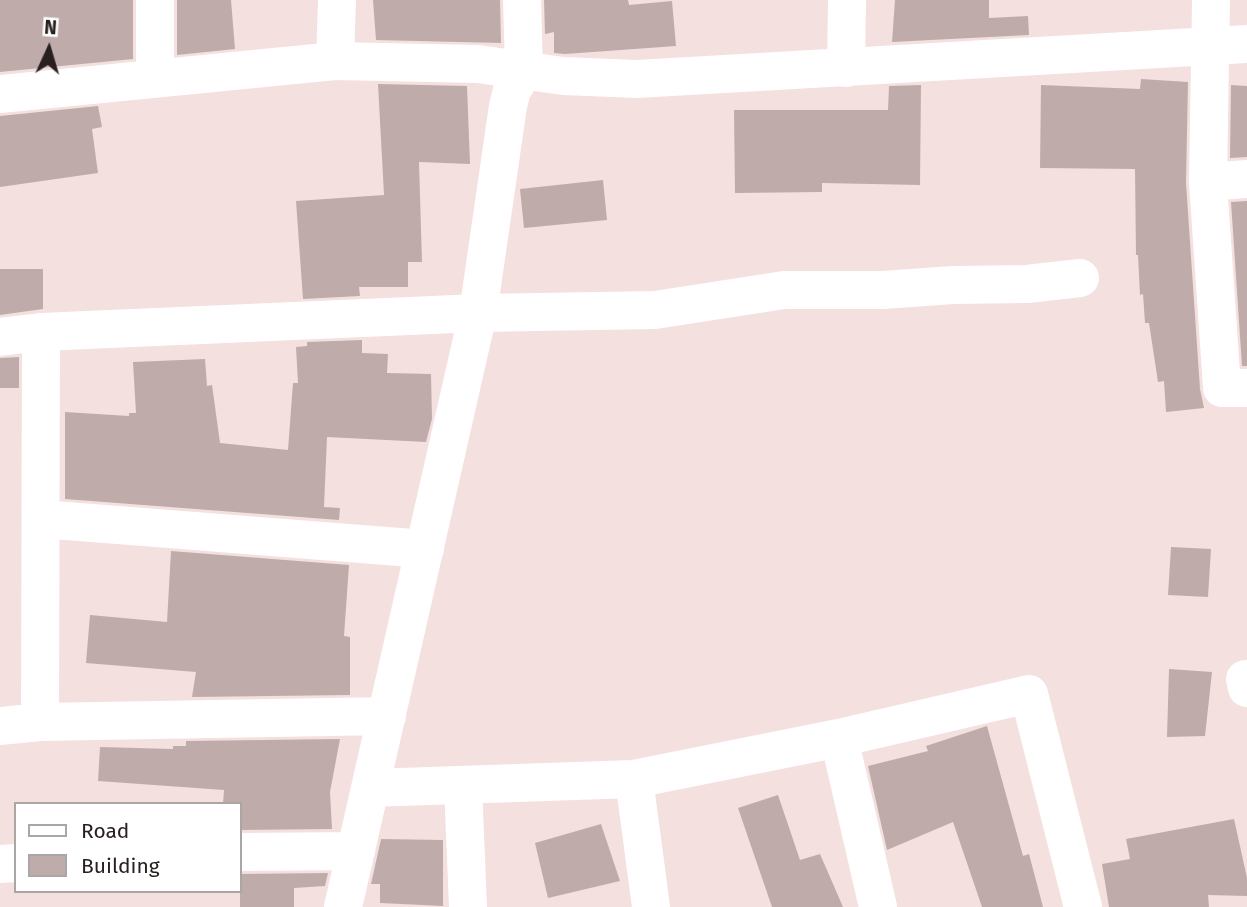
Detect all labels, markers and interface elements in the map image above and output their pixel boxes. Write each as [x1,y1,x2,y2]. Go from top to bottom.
north arrow [14,14,84,84]
text: N [43,16,58,39]
legend [14,802,242,893]
text: Road [81,818,129,844]
text: Building [81,853,160,879]

